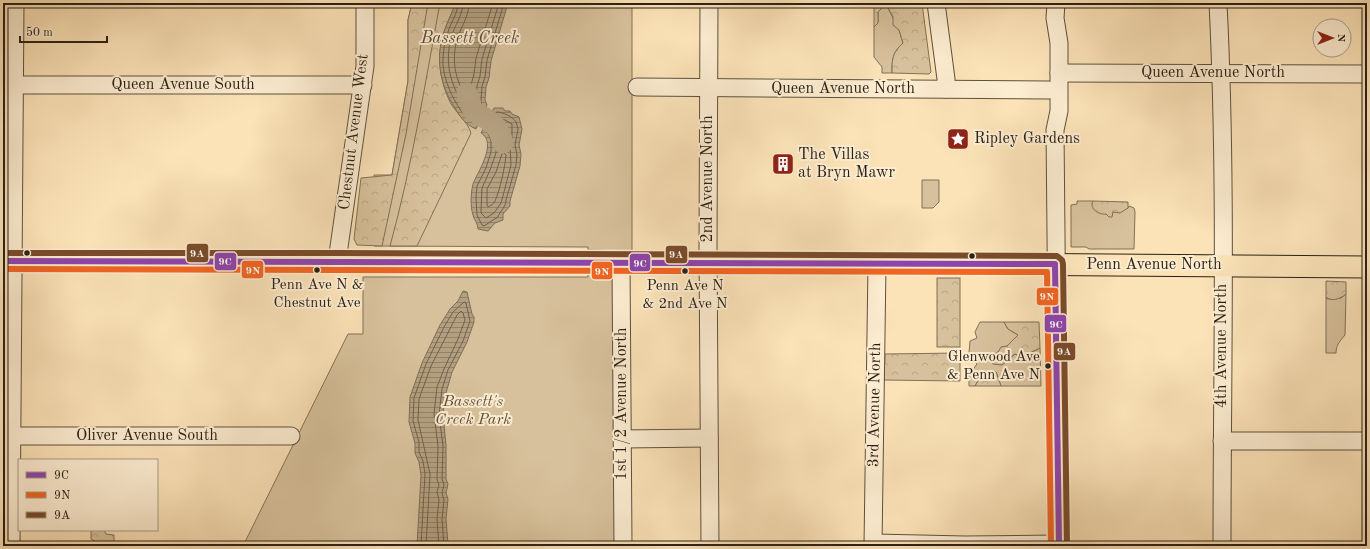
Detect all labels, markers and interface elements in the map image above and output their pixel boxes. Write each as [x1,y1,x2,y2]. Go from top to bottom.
scale bar [20,18,107,44]
north arrow [1312,18,1352,58]
text: 50 m [26,26,53,39]
water label: Bassett Creek [420,30,519,47]
text: N [1335,34,1346,43]
street label: Chestnut Avenue West [336,53,372,211]
street label: Queen Avenue North [1141,65,1285,81]
street label: Queen Avenue South [111,77,255,93]
street label: Queen Avenue North [771,81,915,97]
street label: 2nd Avenue North [700,115,716,243]
place icon: Ripley Gardens [945,126,971,152]
place label: Ripley Gardens [974,131,1080,147]
place label: The Villas at Bryn Mawr [798,147,896,181]
building icon: The Villas at Bryn Mawr [770,151,796,177]
line badge: 9A [186,243,209,263]
line badge: 9A [665,245,688,264]
unlabelled marker [22,248,32,258]
text: 9A [190,249,205,260]
text: 9A [669,250,684,261]
unlabelled marker [967,251,977,261]
line badge: 9C [214,252,237,271]
line badge: 9C [629,253,651,272]
text: 9C [218,257,232,268]
street label: Penn Avenue North [1086,257,1222,273]
text: 9C [633,259,647,270]
line badge: 9N [241,260,264,279]
line badge: 9N [591,261,613,280]
marker: Penn Ave N & Chestnut Ave [312,265,322,275]
text: 9N [246,266,261,277]
marker: Penn Ave N & 2nd Ave N [680,266,690,276]
text: 9N [595,267,610,278]
place label: Penn Ave N & Chestnut Ave [270,278,364,311]
place label: Penn Ave N & 2nd Ave N [642,279,728,312]
street label: 4th Avenue North [1214,283,1230,408]
line badge: 9N [1036,287,1059,306]
text: 9N [1040,292,1055,303]
line badge: 9C [1044,314,1067,333]
text: 9C [1049,320,1063,331]
street label: 1st 1/2 Avenue North [614,327,630,480]
street label: 3rd Avenue North [866,342,884,468]
line badge: 9A [1053,342,1076,361]
text: 9A [1057,347,1072,358]
place label: Glenwood Ave & Penn Ave N [947,350,1040,383]
marker: Glenwood Ave & Penn Ave N [1043,361,1053,371]
park label: Bassett's Creek Park [435,394,511,428]
street label: Oliver Avenue South [76,428,218,444]
legend [18,459,158,531]
text: 9C [54,470,69,482]
text: 9N [54,490,70,502]
text: 9A [54,510,70,522]

